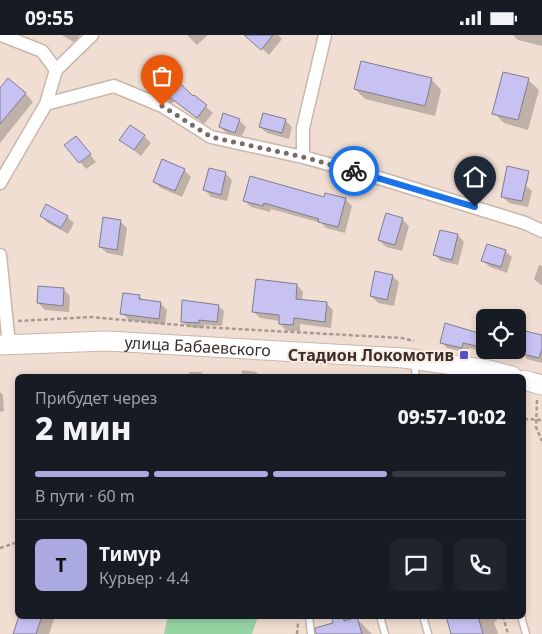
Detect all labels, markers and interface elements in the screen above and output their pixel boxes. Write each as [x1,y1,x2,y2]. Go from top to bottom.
text: 09:55 [25,5,74,31]
pin [141,55,183,106]
icon: bag [148,62,176,90]
courier [329,146,379,196]
pin [454,156,496,207]
icon: bike [340,157,368,185]
icon: home [461,163,489,191]
map controls [476,309,526,359]
button: locate [476,309,526,359]
street label: улица Бабаевского [124,331,272,361]
place label: Стадион Локомотив [288,344,454,366]
marker: Стадион Локомотив [458,349,470,361]
text: Прибудет через [35,387,157,409]
text: 09:57–10:02 [398,404,506,430]
text: 2 мин [35,406,132,449]
text: В пути · 60 m [35,485,135,507]
button: chat [390,539,442,591]
button: phone [454,539,506,591]
text: Тимур [99,541,161,567]
text: Т [56,552,66,578]
text: Курьер · 4.4 [99,567,189,589]

